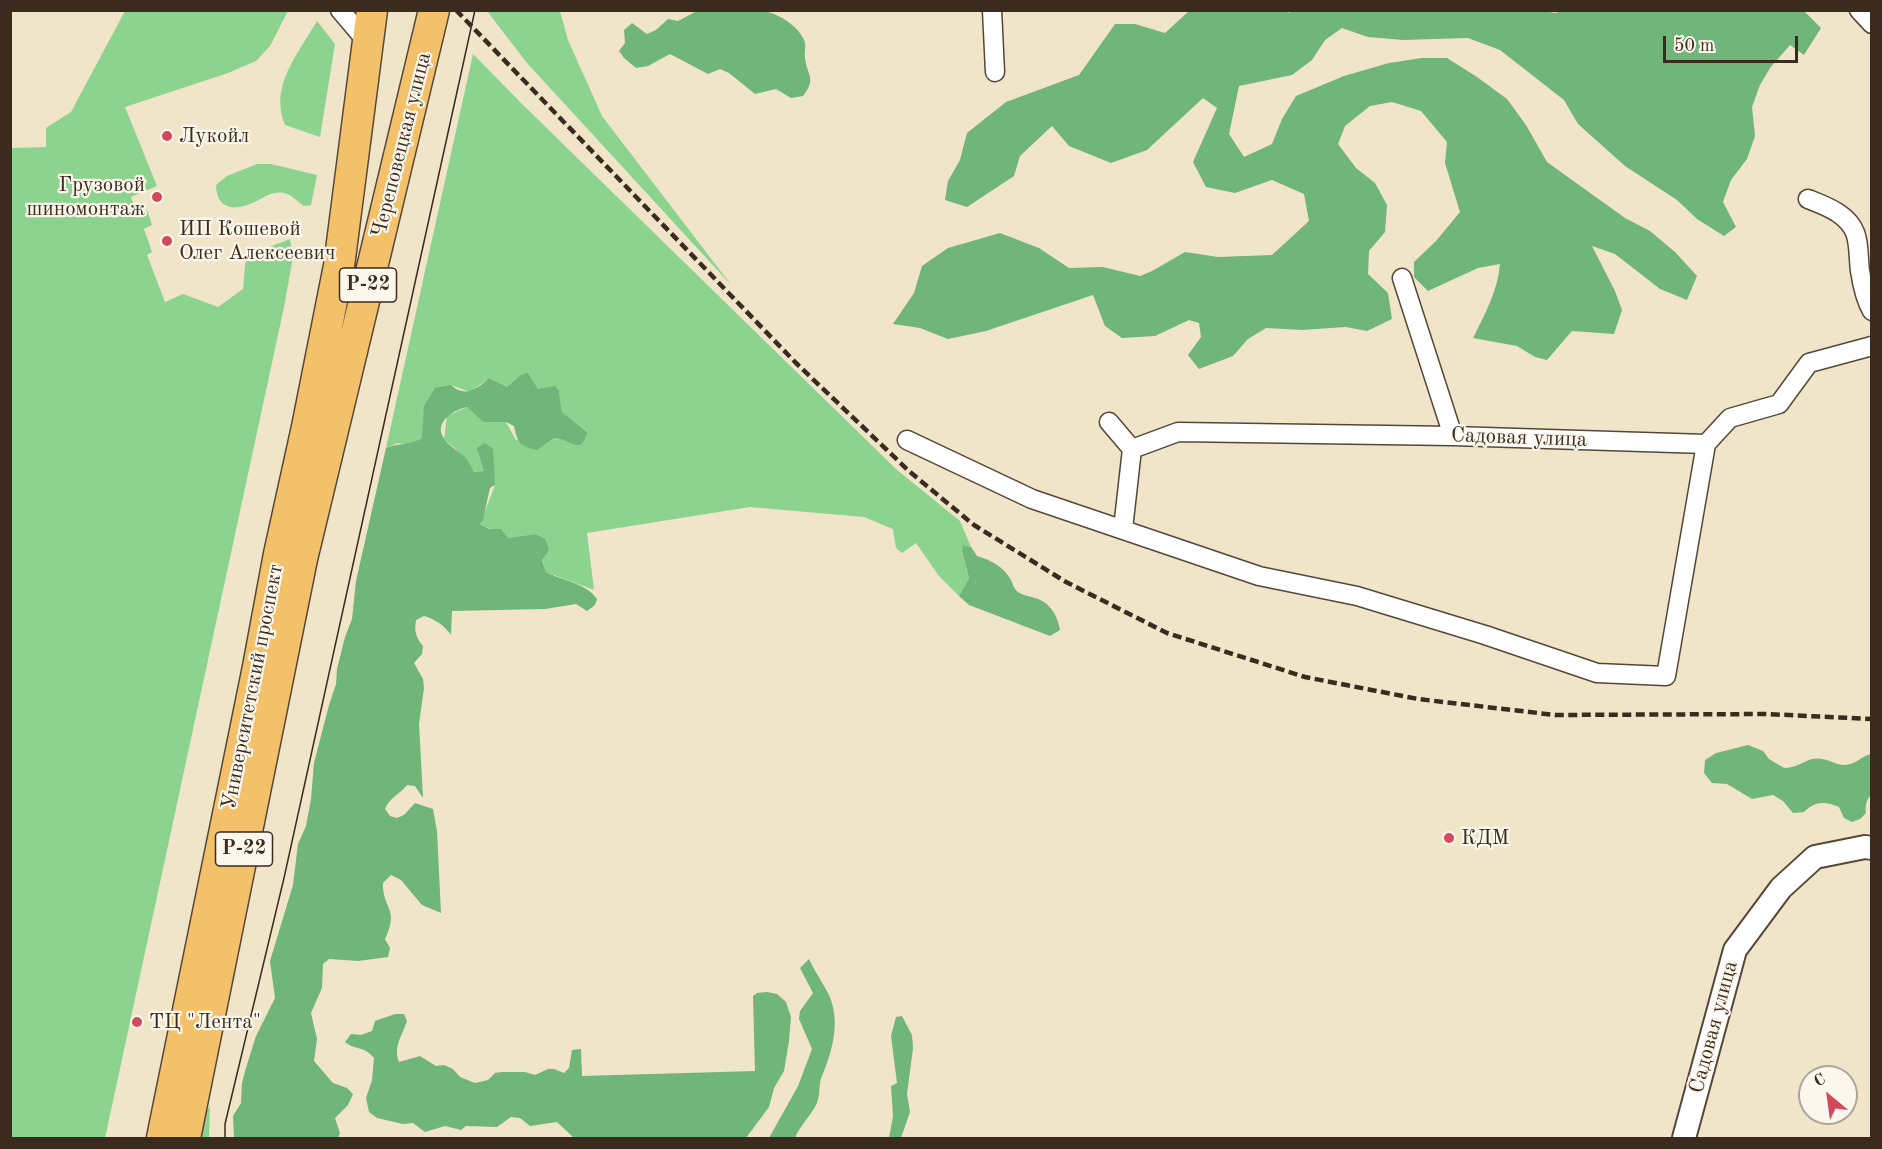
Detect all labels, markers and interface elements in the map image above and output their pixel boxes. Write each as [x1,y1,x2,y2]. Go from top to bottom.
scale bar [1666,24,1801,62]
text: 50 m [1674,37,1714,55]
street label: Череповецкая улица [367,50,437,240]
place label: Лукойл [179,123,249,149]
marker: Лукойл [160,129,174,143]
place label: Грузовой шиномонтаж [26,172,145,222]
marker: Грузовой шиномонтаж [150,190,164,204]
place label: ИП Кошевой Олег Алексеевич [179,216,335,266]
marker: ИП Кошевой Олег Алексеевич [160,234,174,248]
road number: Р-22 [340,268,397,302]
street label: Садовая улица [1451,423,1587,453]
street label: Университетский проспект [217,562,289,812]
place label: КДМ [1461,825,1509,851]
marker: КДМ [1442,831,1456,845]
road number: Р-22 [216,832,272,866]
street label: Садовая улица [1684,958,1744,1096]
place label: ТЦ "Лента" [149,1009,261,1035]
marker: ТЦ "Лента" [130,1015,144,1029]
north arrow [1798,1065,1858,1125]
text: С [1812,1071,1829,1091]

